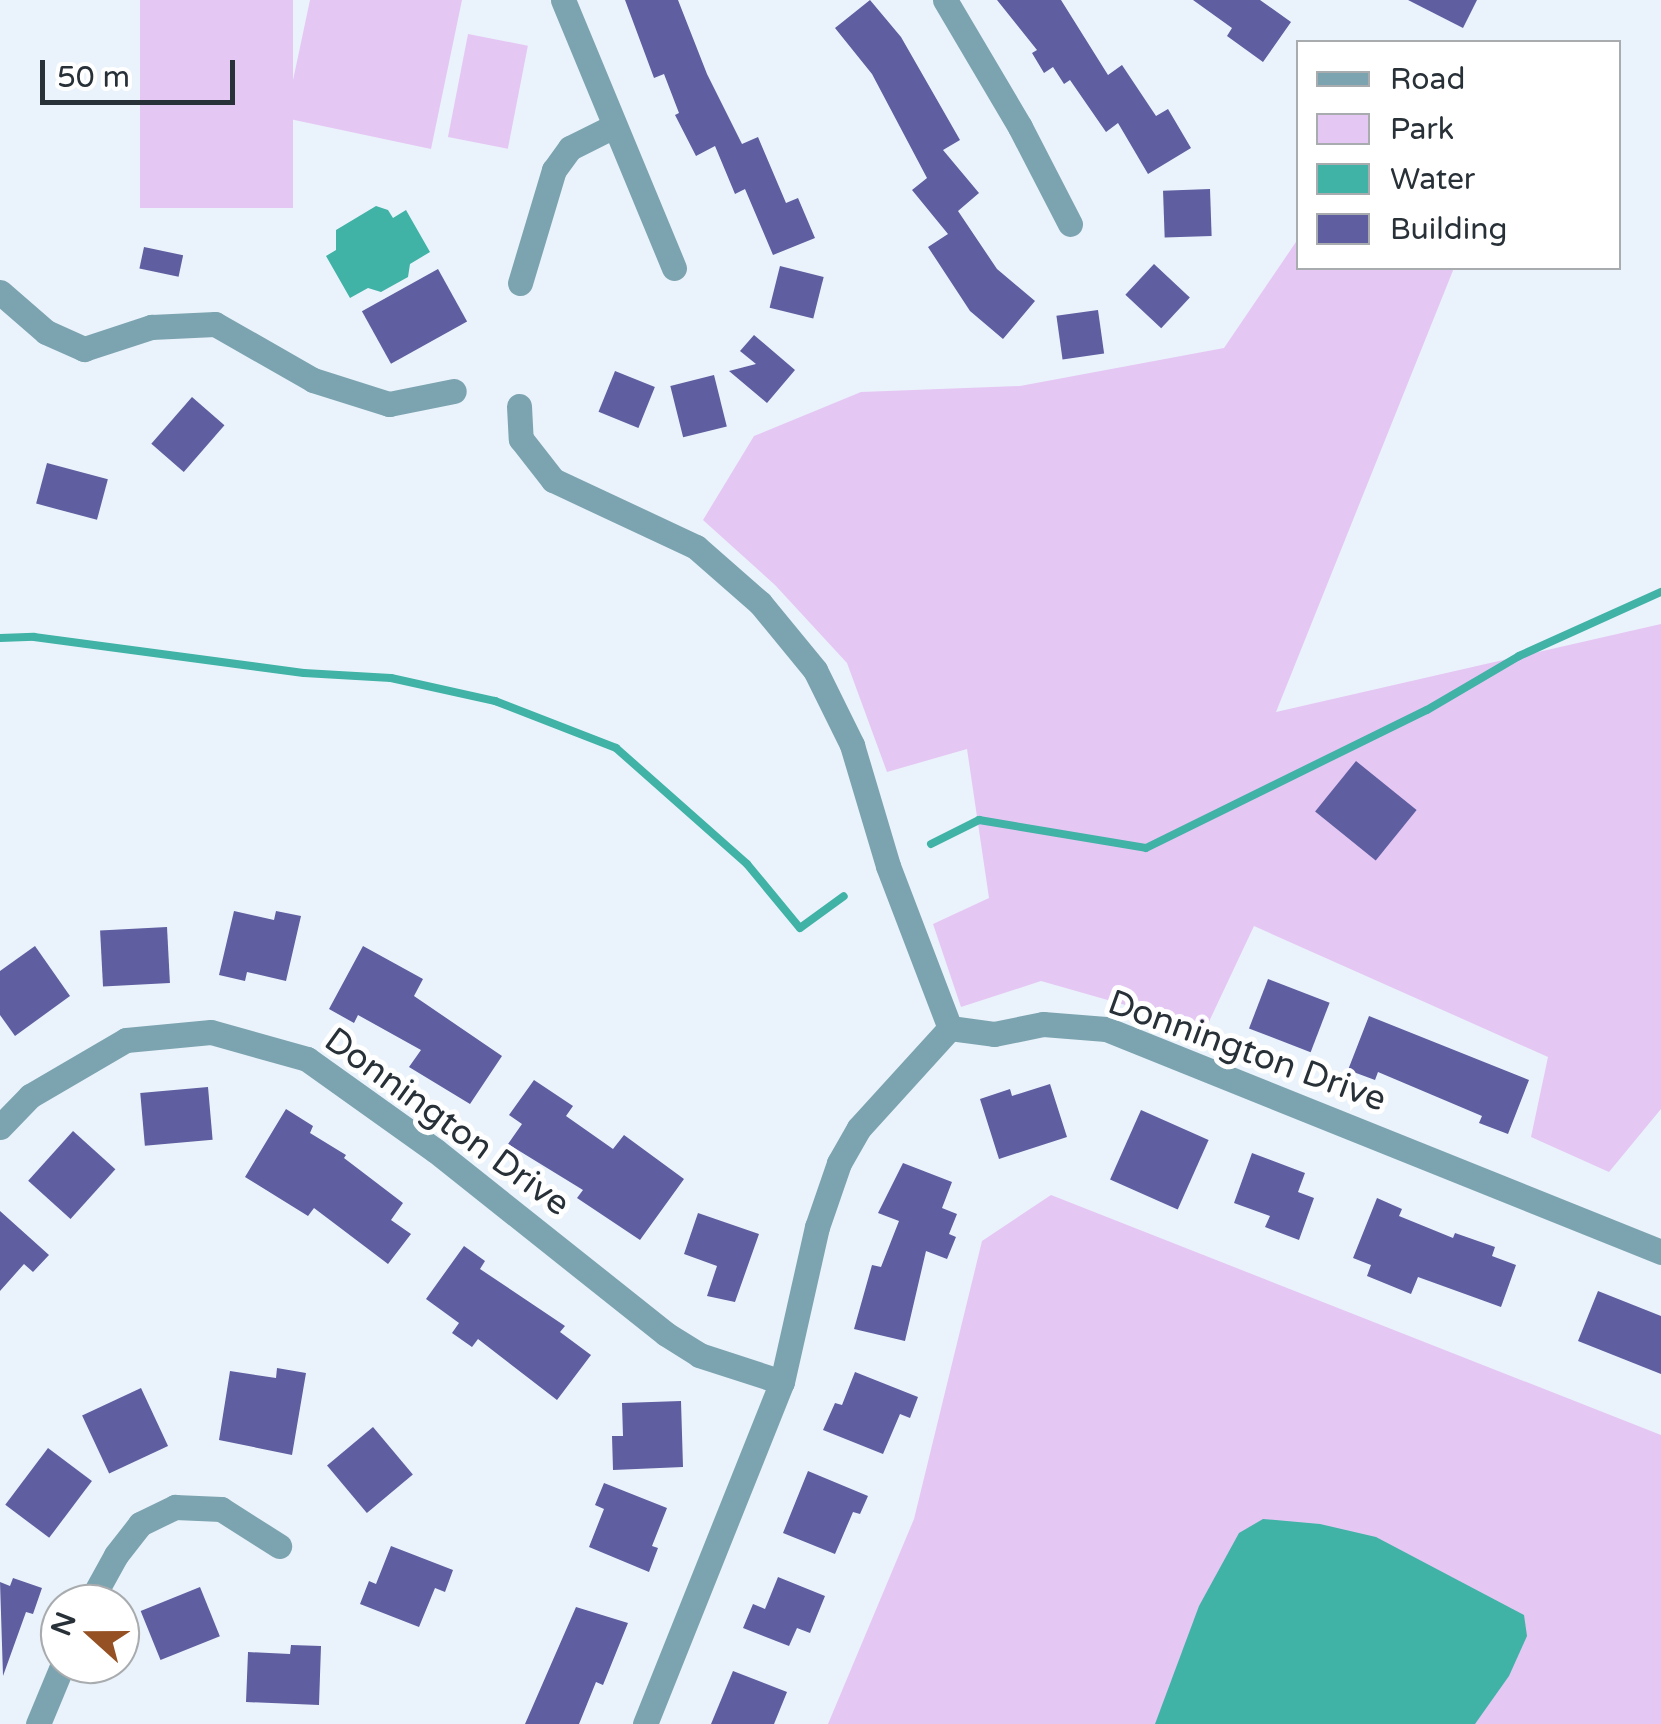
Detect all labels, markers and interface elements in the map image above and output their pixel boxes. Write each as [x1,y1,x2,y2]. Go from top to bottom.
scale bar [45,40,240,102]
legend [1296,40,1621,270]
text: 50 m [57,59,130,96]
text: Road [1390,61,1465,98]
text: Park [1390,111,1454,148]
text: Water [1390,161,1475,198]
text: Building [1390,211,1507,248]
street label: Donnington Drive [1102,981,1392,1121]
street label: Donnington Drive [316,1019,578,1225]
north arrow [40,1584,140,1684]
text: N [44,1607,84,1641]

